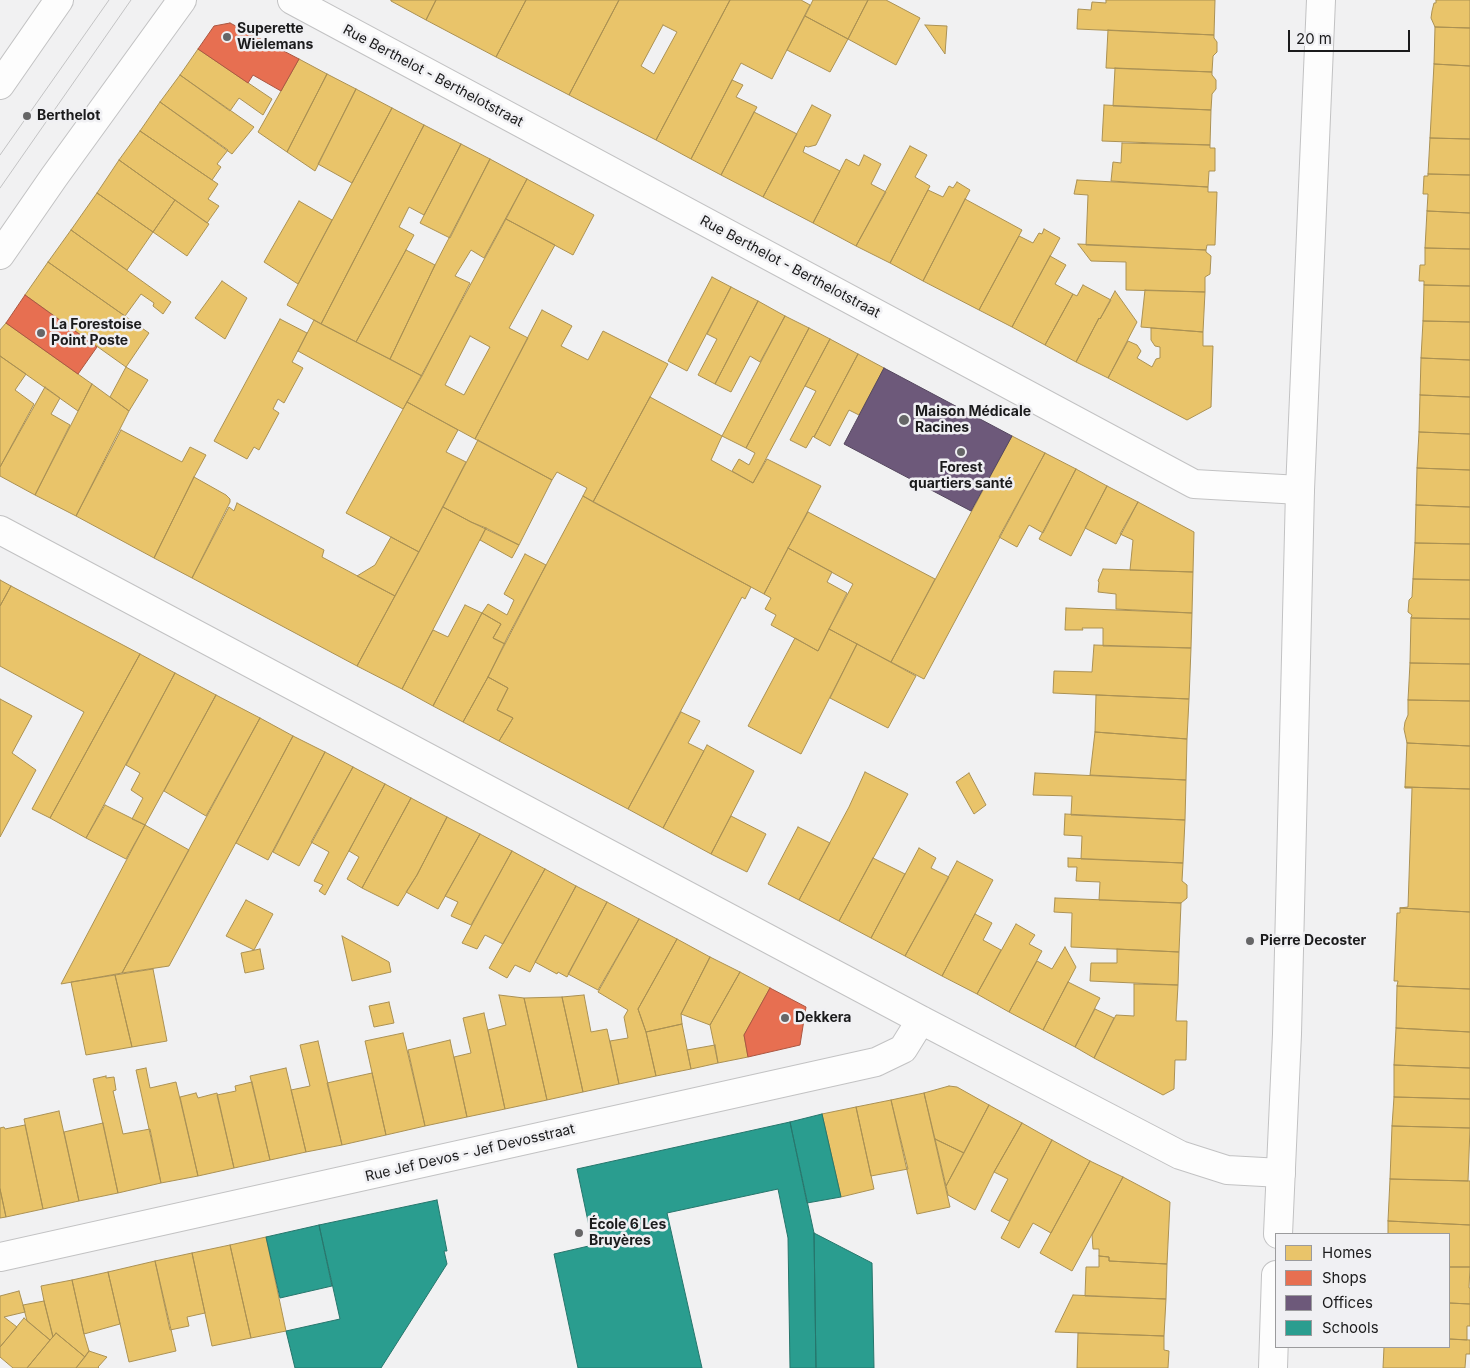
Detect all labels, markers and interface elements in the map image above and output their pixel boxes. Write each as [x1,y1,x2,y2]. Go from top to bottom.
scale bar [1290,20,1412,52]
place label: Superette Wielemans [237,21,313,54]
street label: Rue Berthelot - Berthelotstraat [340,21,526,131]
text: 20 m [1296,29,1332,48]
marker: Superette Wielemans [221,31,233,43]
place label: Berthelot [37,108,100,124]
marker: Berthelot [21,110,33,122]
street label: Rue Berthelot - Berthelotstraat [697,212,883,322]
place label: La Forestoise Point Poste [51,317,142,350]
marker: La Forestoise Point Poste [35,327,47,339]
place label: Maison Médicale Racines [915,404,1031,437]
marker: Maison Médicale Racines [897,413,911,427]
marker: Forest quartiers santé [955,446,967,458]
place label: Forest quartiers santé [909,460,1013,492]
place label: Pierre Decoster [1260,933,1366,949]
marker: Pierre Decoster [1244,935,1256,947]
place label: Dekkera [795,1010,851,1026]
marker: Dekkera [779,1012,791,1024]
street label: Rue Jef Devos - Jef Devosstraat [364,1121,576,1185]
place label: École 6 Les Bruyères [589,1217,666,1250]
marker: École 6 Les Bruyères [573,1227,585,1239]
legend [1275,1233,1450,1348]
text: Homes [1322,1243,1372,1262]
text: Shops [1322,1268,1367,1287]
text: Offices [1322,1293,1373,1312]
text: Schools [1322,1318,1379,1337]

